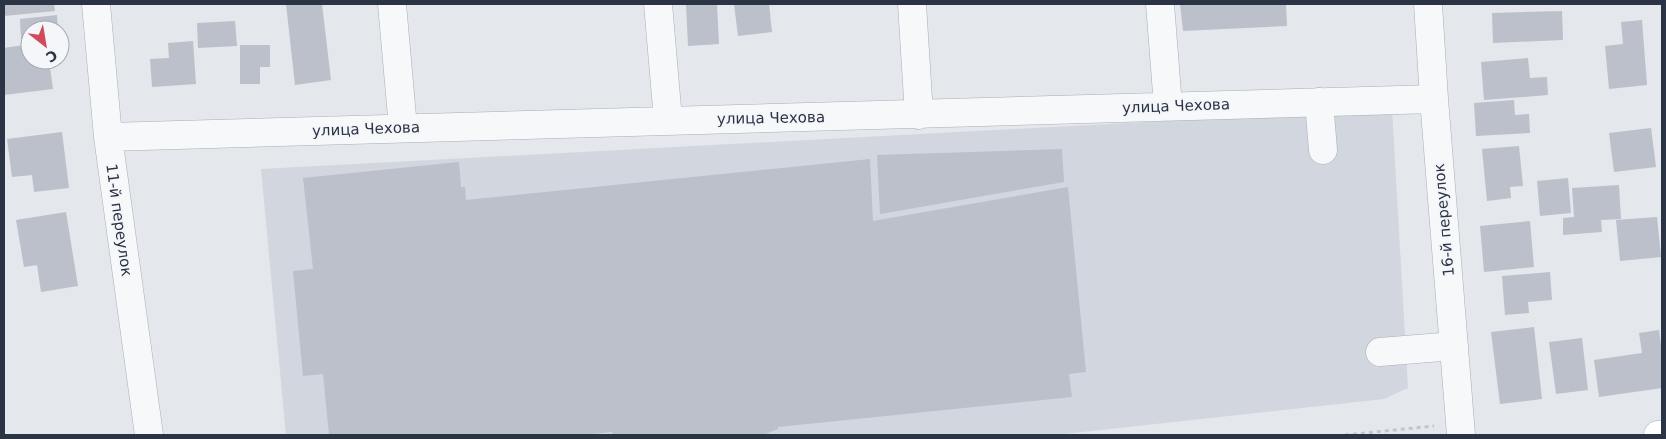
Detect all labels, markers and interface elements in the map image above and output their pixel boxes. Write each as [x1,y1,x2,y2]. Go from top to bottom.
north arrow [20,20,70,70]
text: С [43,47,60,66]
street label: улица Чехова [1122,95,1230,117]
street label: улица Чехова [717,108,825,128]
street label: улица Чехова [312,118,420,140]
street label: 11-й переулок [102,163,136,277]
street label: 16-й переулок [1430,163,1458,277]

